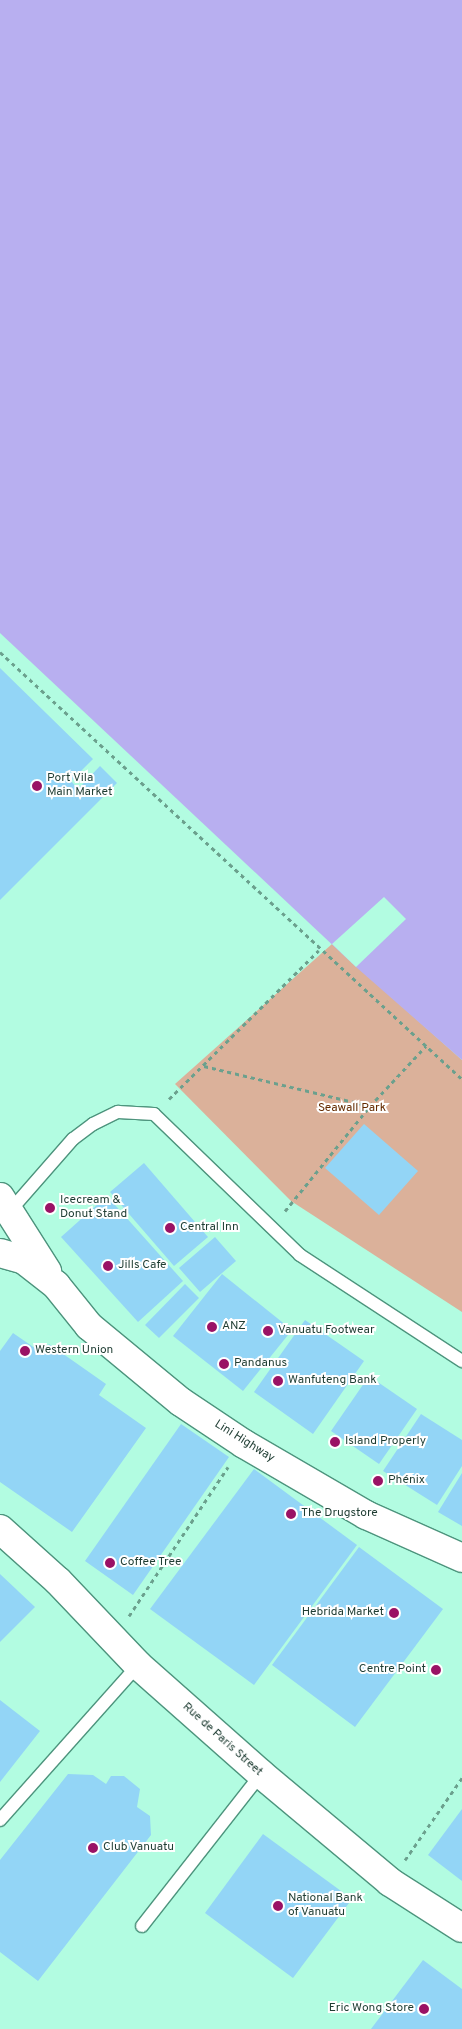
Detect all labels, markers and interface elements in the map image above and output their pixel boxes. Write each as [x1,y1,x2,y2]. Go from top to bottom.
place label: Port Vila Main Market [47,772,112,800]
marker: Port Vila Main Market [31,780,43,792]
park label: Seawall Park [318,1102,386,1116]
place label: Icecream & Donut Stand [60,1194,127,1222]
marker: Icecream & Donut Stand [44,1202,56,1214]
place label: Central Inn [180,1221,239,1235]
marker: Central Inn [164,1222,176,1234]
place label: Jills Cafe [118,1259,167,1273]
marker: Jills Cafe [102,1260,114,1272]
place label: ANZ [222,1320,246,1334]
marker: ANZ [206,1321,218,1333]
place label: Vanuatu Footwear [278,1324,375,1338]
marker: Vanuatu Footwear [262,1325,274,1337]
place label: Western Union [35,1344,113,1358]
marker: Western Union [19,1345,31,1357]
place label: Pandanus [234,1357,287,1371]
marker: Pandanus [218,1358,230,1370]
place label: Wanfuteng Bank [288,1374,377,1388]
marker: Wanfuteng Bank [272,1375,284,1387]
street label: Lini Highway [211,1418,277,1466]
place label: Island Properly [345,1435,426,1449]
marker: Island Properly [329,1436,341,1448]
place label: Phénix [388,1474,425,1488]
marker: Phénix [372,1475,384,1487]
place label: The Drugstore [301,1507,378,1521]
marker: The Drugstore [285,1508,297,1520]
place label: Coffee Tree [120,1556,182,1570]
marker: Coffee Tree [104,1557,116,1569]
place label: Hebrida Market [302,1606,384,1620]
marker: Hebrida Market [388,1607,400,1619]
place label: Centre Point [359,1663,426,1677]
marker: Centre Point [430,1664,442,1676]
street label: Rue de Paris Street [179,1700,265,1780]
place label: Club Vanuatu [103,1841,174,1855]
marker: Club Vanuatu [87,1842,99,1854]
place label: National Bank of Vanuatu [288,1892,363,1920]
marker: National Bank of Vanuatu [272,1900,284,1912]
place label: Eric Wong Store [328,2002,414,2016]
marker: Eric Wong Store [418,2003,430,2015]

